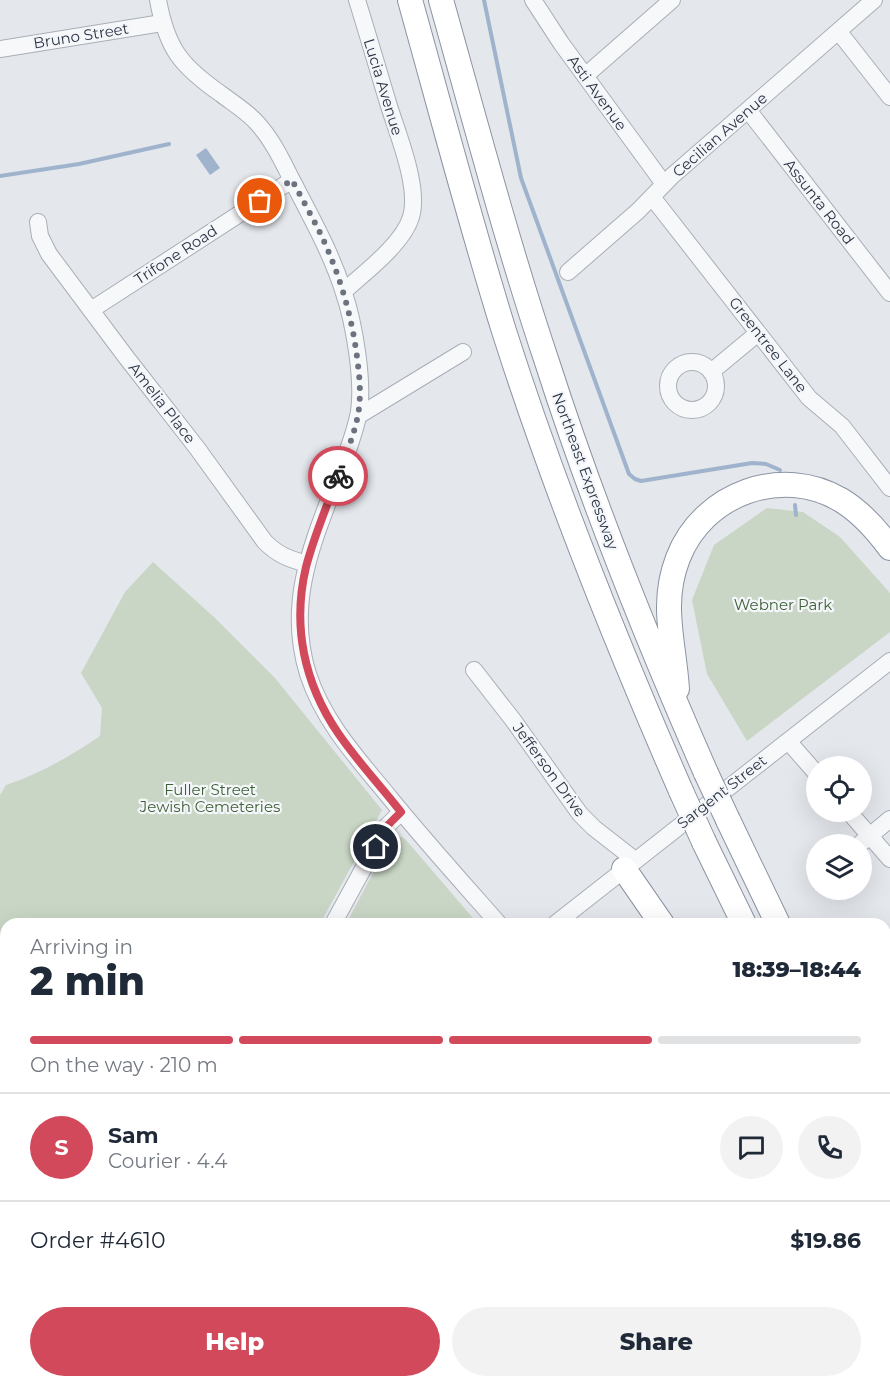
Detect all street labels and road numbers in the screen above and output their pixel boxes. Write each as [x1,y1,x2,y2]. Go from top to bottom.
street label: Bruno Street [32,19,130,52]
street label: Lucia Avenue [360,36,407,138]
street label: Asti Avenue [564,51,631,134]
street label: Cecilian Avenue [668,88,771,181]
street label: Assunta Road [780,155,859,248]
street label: Trifone Road [131,221,221,288]
street label: Greentree Lane [725,293,812,396]
street label: Amelia Place [125,358,200,447]
street label: Northeast Expressway [548,390,623,553]
street label: Jefferson Drive [508,718,590,821]
street label: Sargent Street [673,751,770,833]

